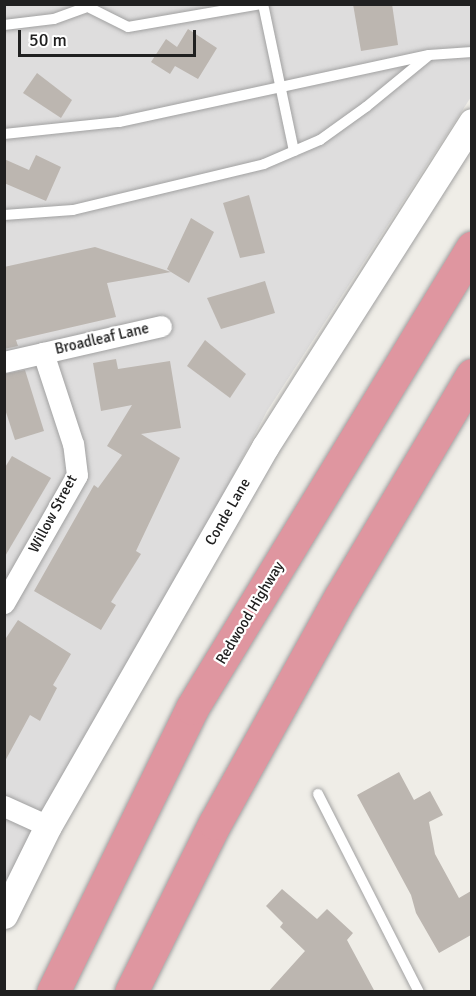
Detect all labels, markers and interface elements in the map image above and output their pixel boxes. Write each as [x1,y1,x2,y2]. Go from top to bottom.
scale bar [21,18,200,56]
text: 50 m [29,29,67,51]
street label: Broadleaf Lane [53,319,151,359]
street label: Willow Street [25,472,81,556]
street label: Conde Lane [202,475,254,549]
street label: Redwood Highway [212,558,288,668]

